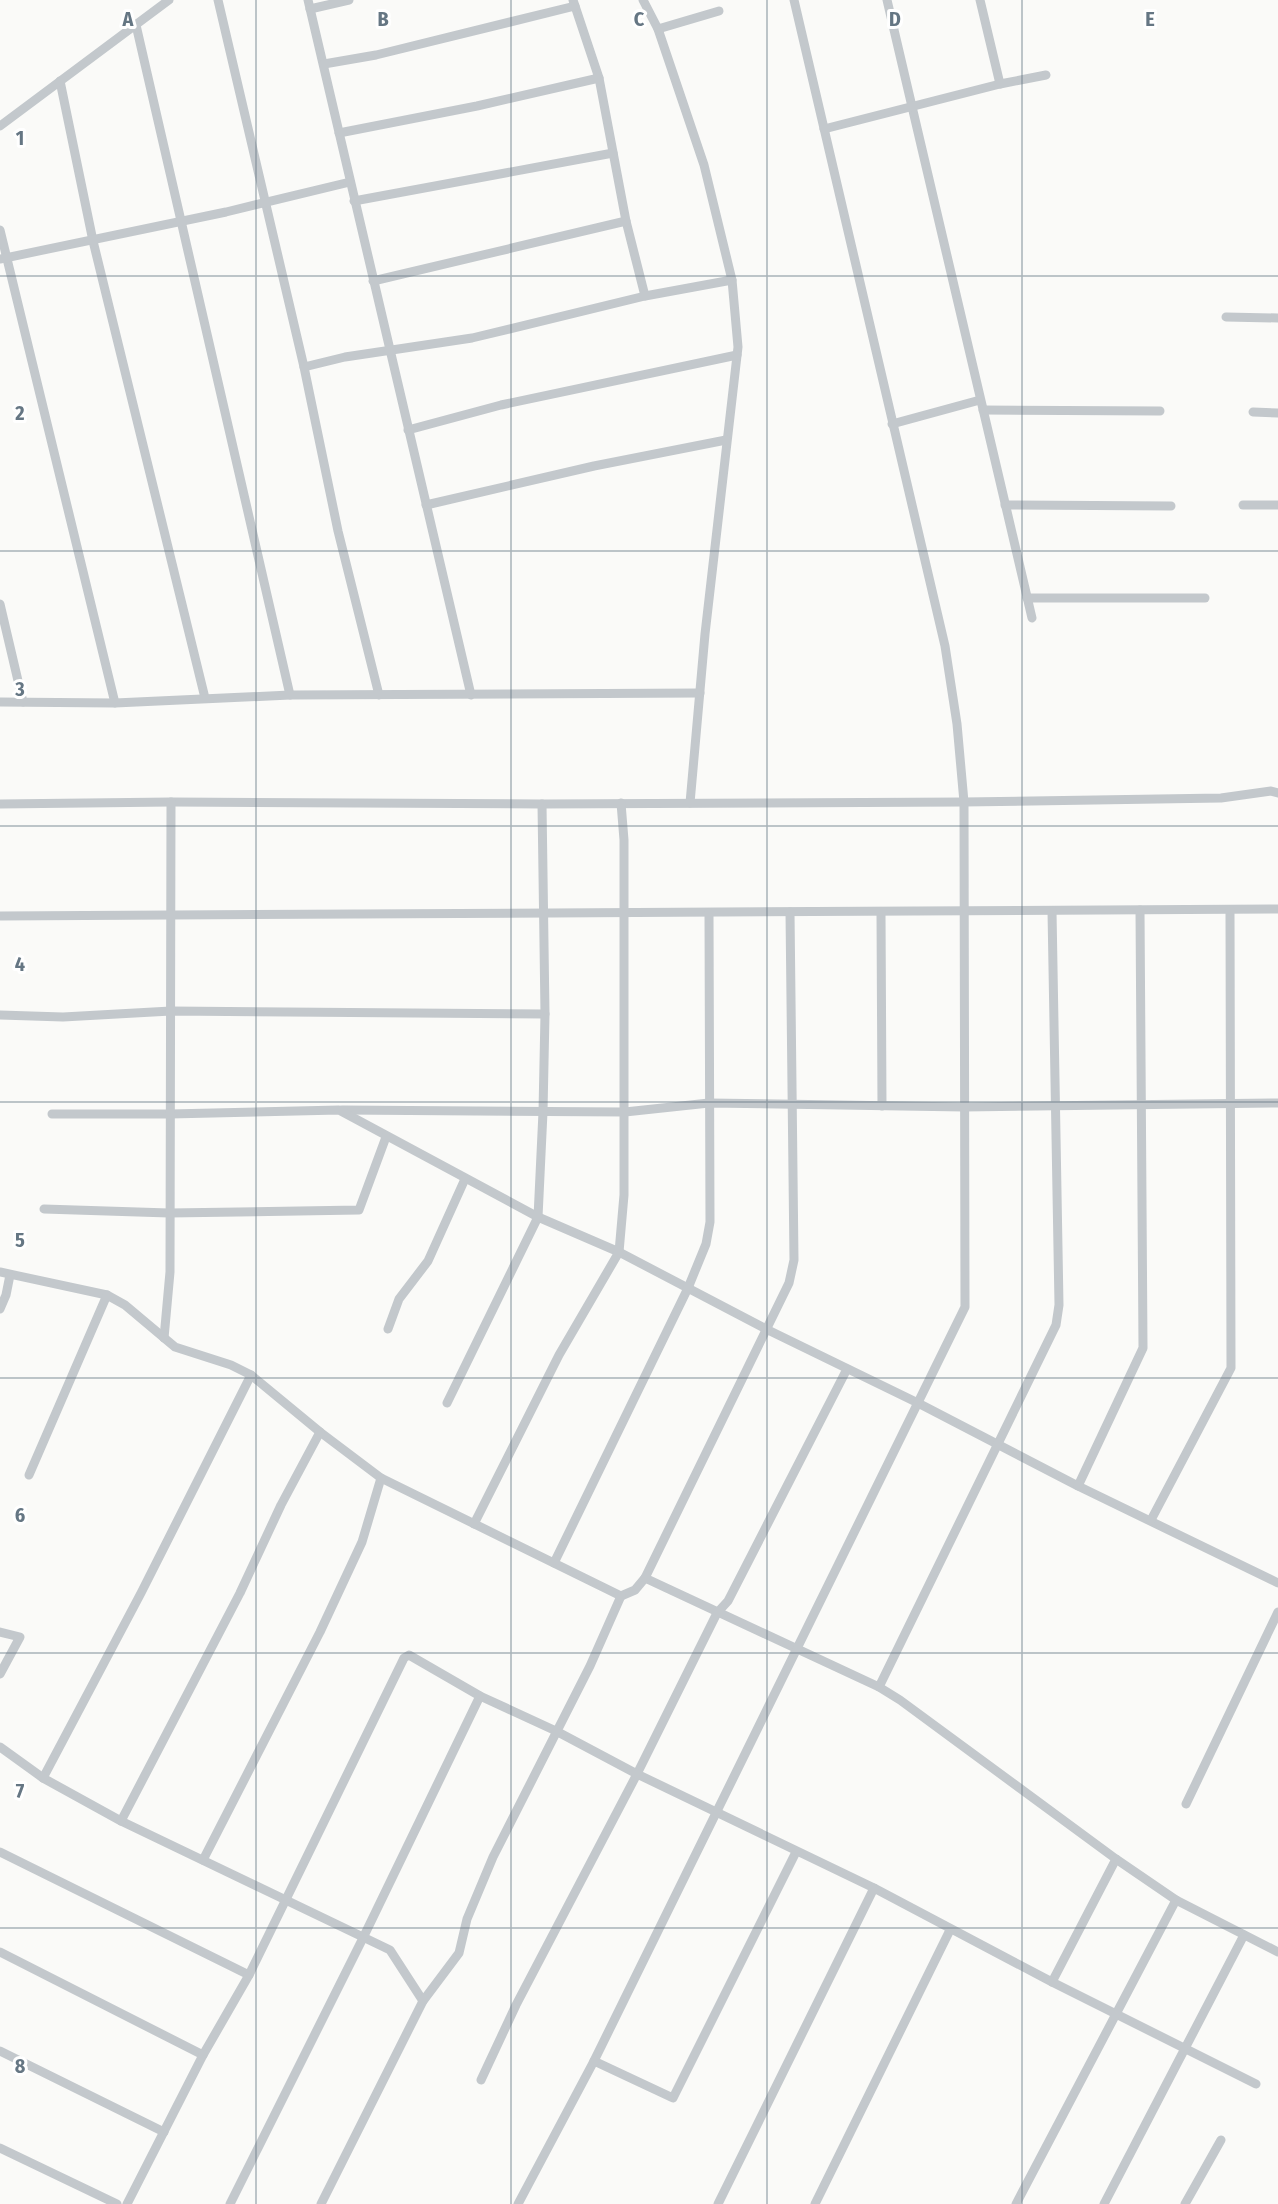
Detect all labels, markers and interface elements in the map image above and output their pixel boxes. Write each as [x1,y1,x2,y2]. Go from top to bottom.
text: A [122,7,135,31]
text: B [377,7,389,31]
text: C [634,7,645,31]
text: D [889,7,901,31]
text: E [1145,7,1155,31]
text: 1 [16,126,24,150]
text: 2 [14,401,25,425]
text: 3 [14,677,25,701]
text: 4 [15,952,25,976]
text: 5 [15,1228,25,1252]
text: 6 [15,1503,25,1527]
text: 7 [16,1779,25,1803]
text: 8 [15,2054,26,2078]

